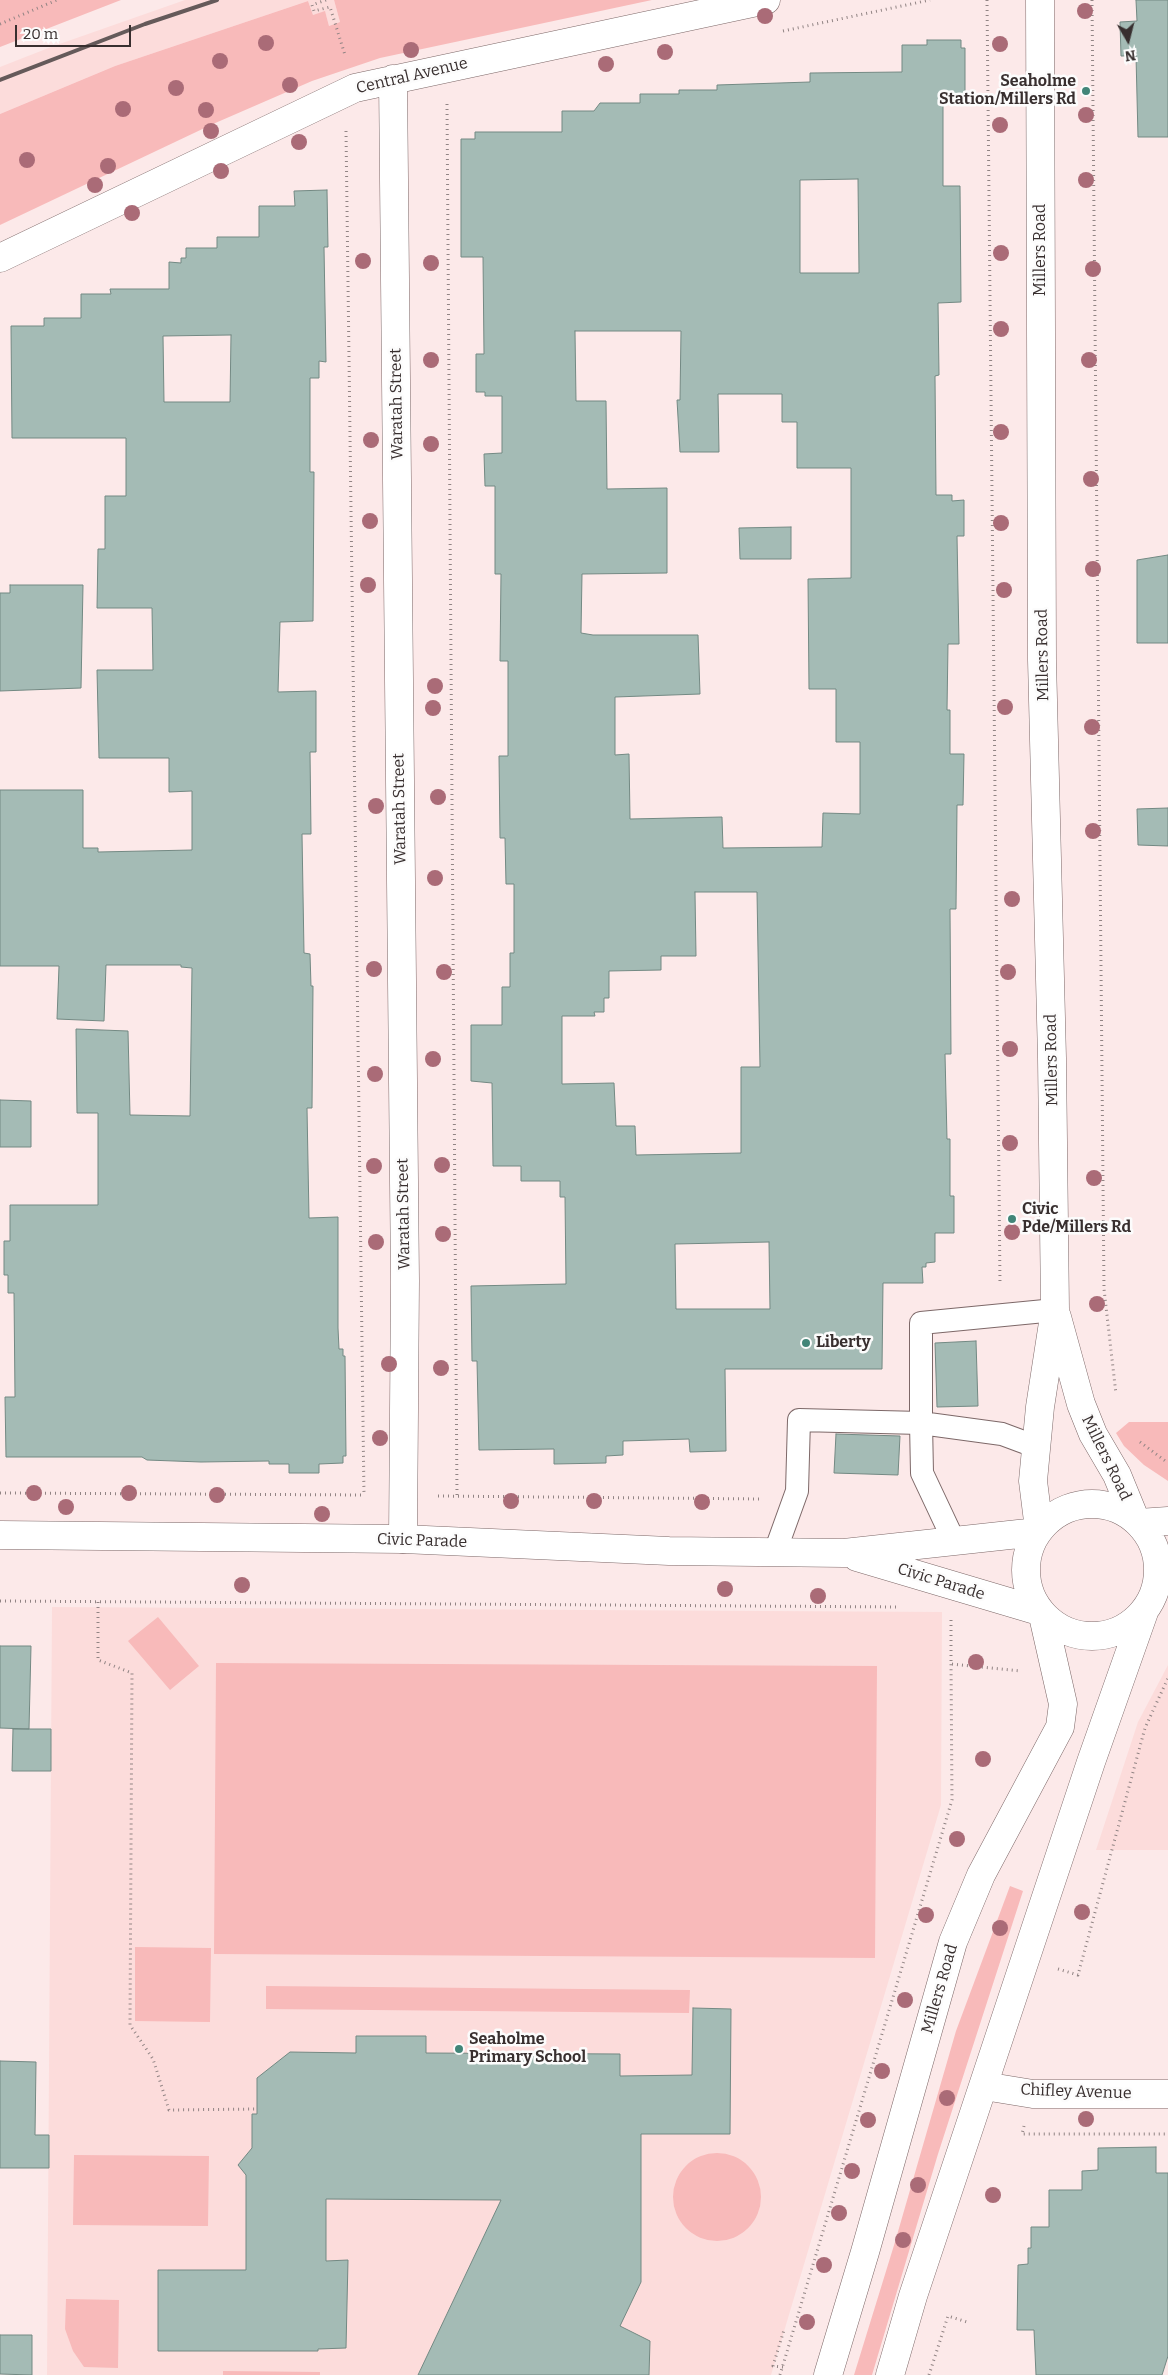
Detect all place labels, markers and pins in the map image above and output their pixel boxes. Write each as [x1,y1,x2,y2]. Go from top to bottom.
place label: Seaholme Station/Millers Rd [939,72,1076,110]
marker: Seaholme Station/Millers Rd [1080,85,1092,97]
place label: Civic Pde/Millers Rd [1022,1200,1131,1238]
marker: Civic Pde/Millers Rd [1006,1213,1018,1225]
place label: Liberty [816,1333,871,1353]
marker: Liberty [800,1337,812,1349]
place label: Seaholme Primary School [469,2030,586,2068]
marker: Seaholme Primary School [453,2043,465,2055]

